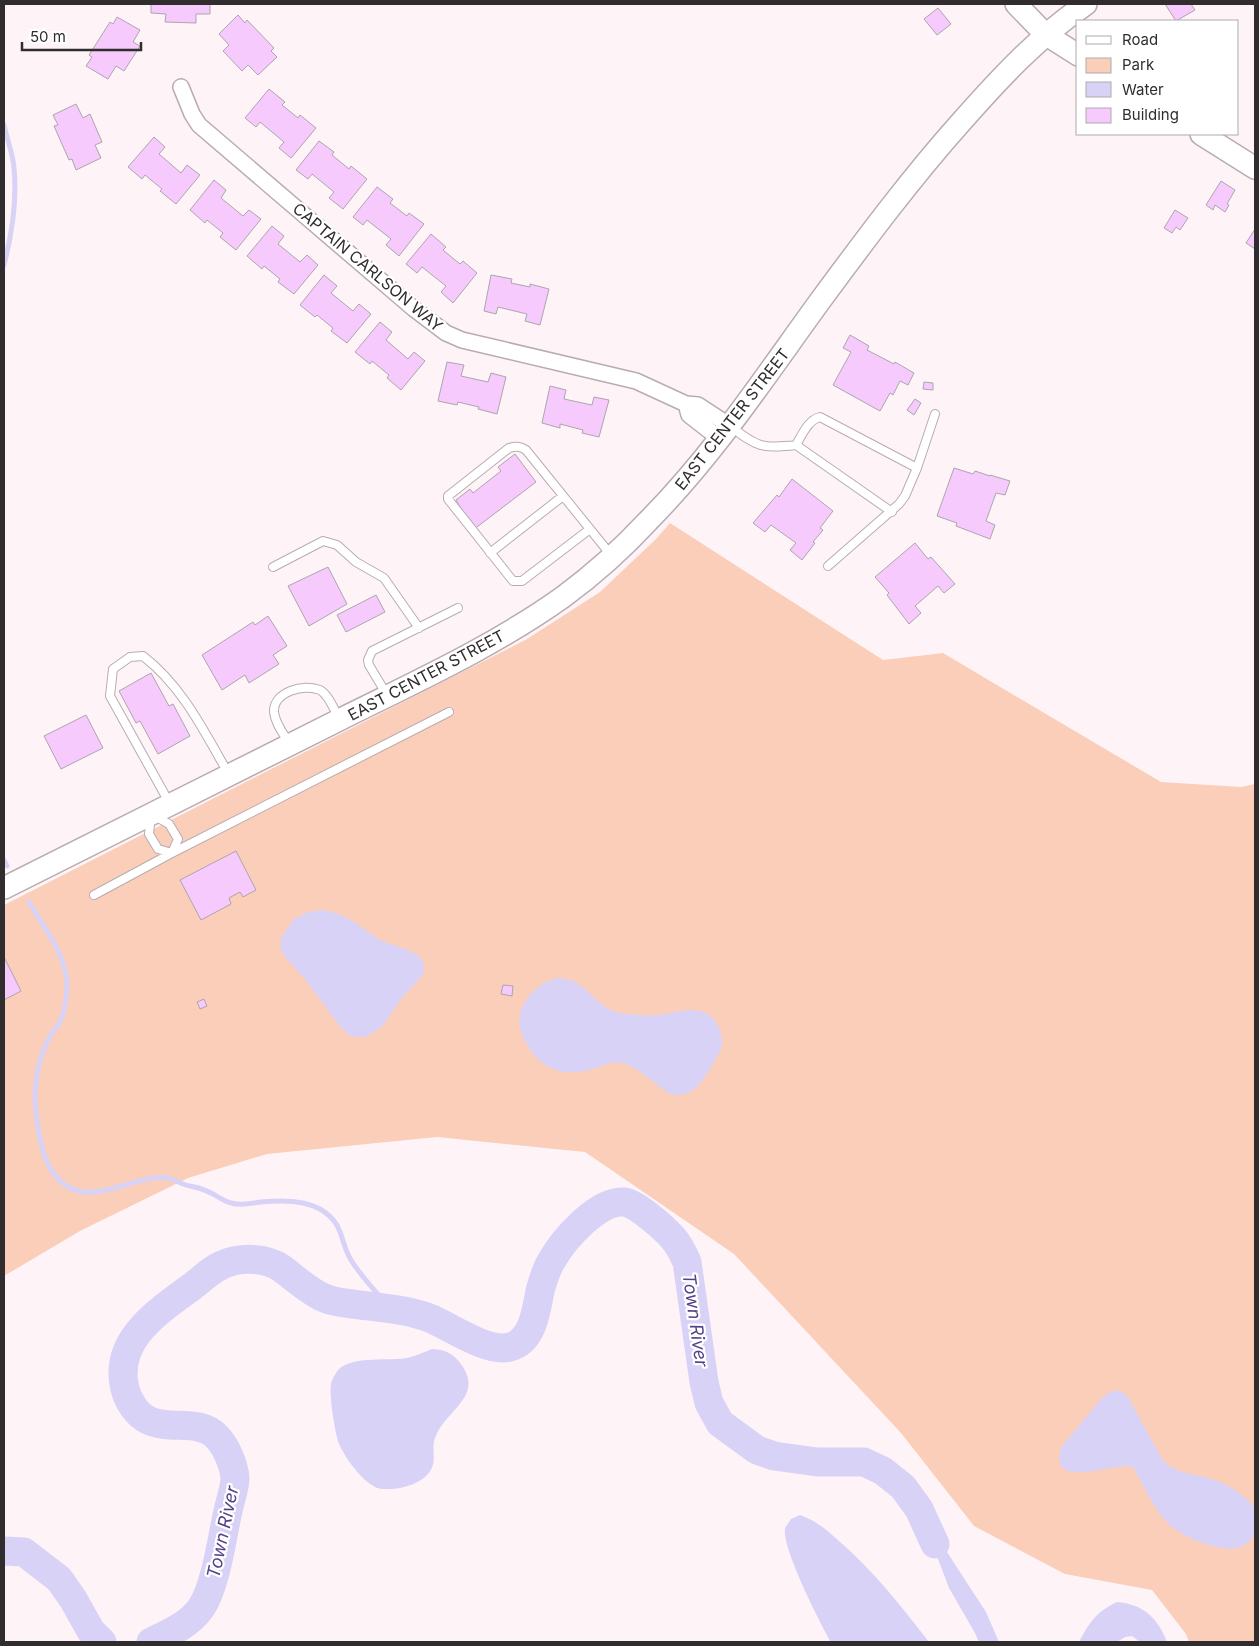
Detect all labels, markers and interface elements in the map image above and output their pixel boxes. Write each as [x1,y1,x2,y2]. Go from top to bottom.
scale bar [22,20,141,52]
legend [1076,20,1239,135]
text: 50 m [30,27,66,46]
text: Road [1122,30,1158,49]
text: Park [1122,55,1155,74]
text: Water [1122,80,1164,99]
text: Building [1122,105,1179,124]
street label: CAPTAIN CARLSON WAY [289,198,447,336]
street label: EAST CENTER STREET [670,344,794,494]
street label: EAST CENTER STREET [344,625,508,725]
water label: Town River [679,1272,713,1369]
water label: Town River [202,1483,243,1580]

